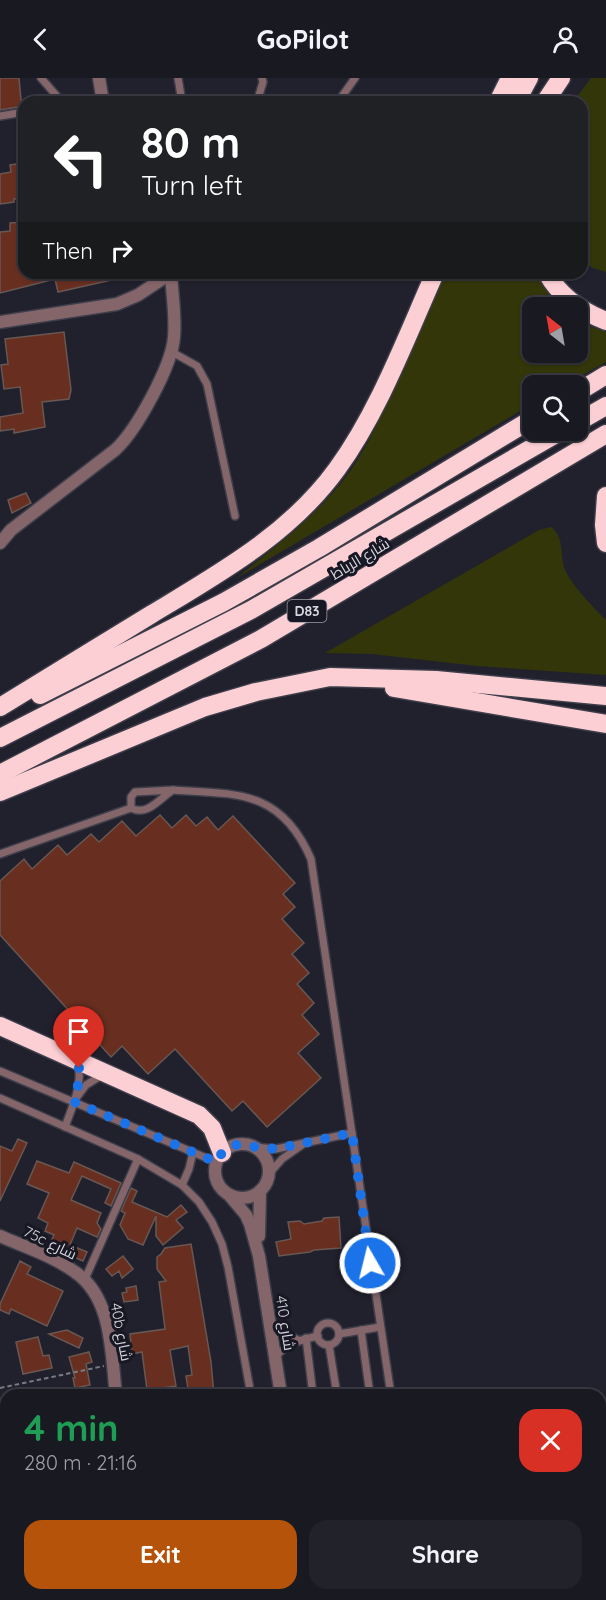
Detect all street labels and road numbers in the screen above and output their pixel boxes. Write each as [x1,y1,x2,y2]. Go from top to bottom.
street label: شارع الرباط [327,534,394,585]
road number: D83 [288,600,326,622]
street label: 75c شارع [20,1222,80,1265]
street label: شارع 410 [270,1294,299,1352]
street label: 40b شارع [105,1301,136,1363]

